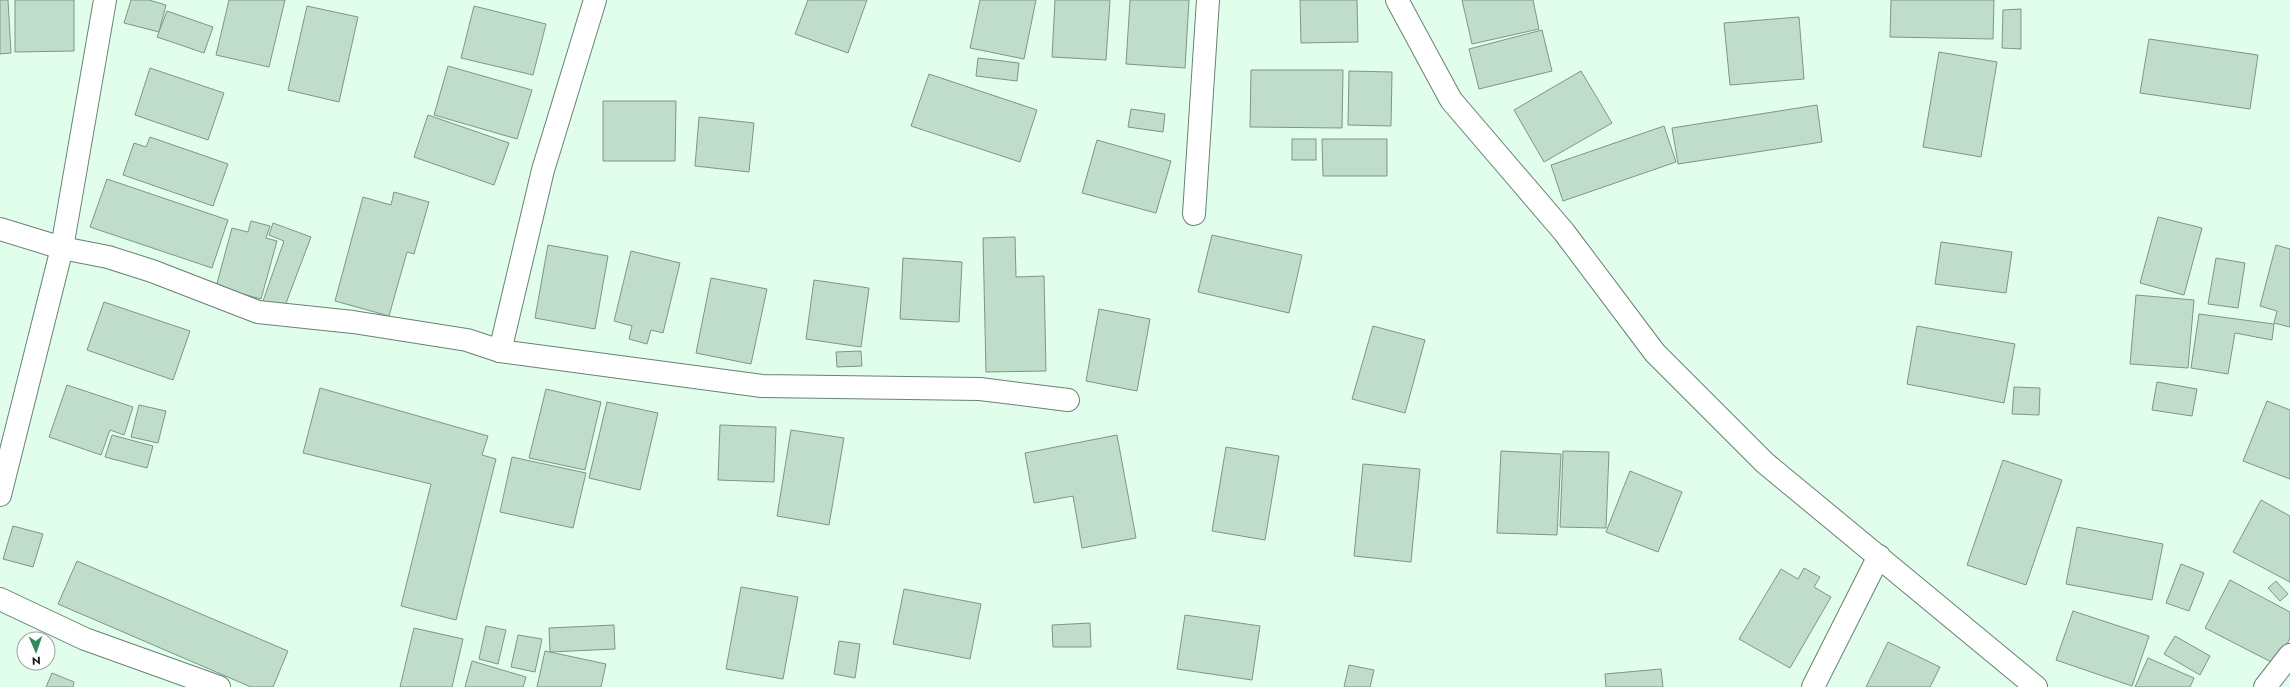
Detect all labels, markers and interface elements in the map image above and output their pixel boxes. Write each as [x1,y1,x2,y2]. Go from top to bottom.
north arrow [16,631,56,671]
text: N [32,653,41,669]

